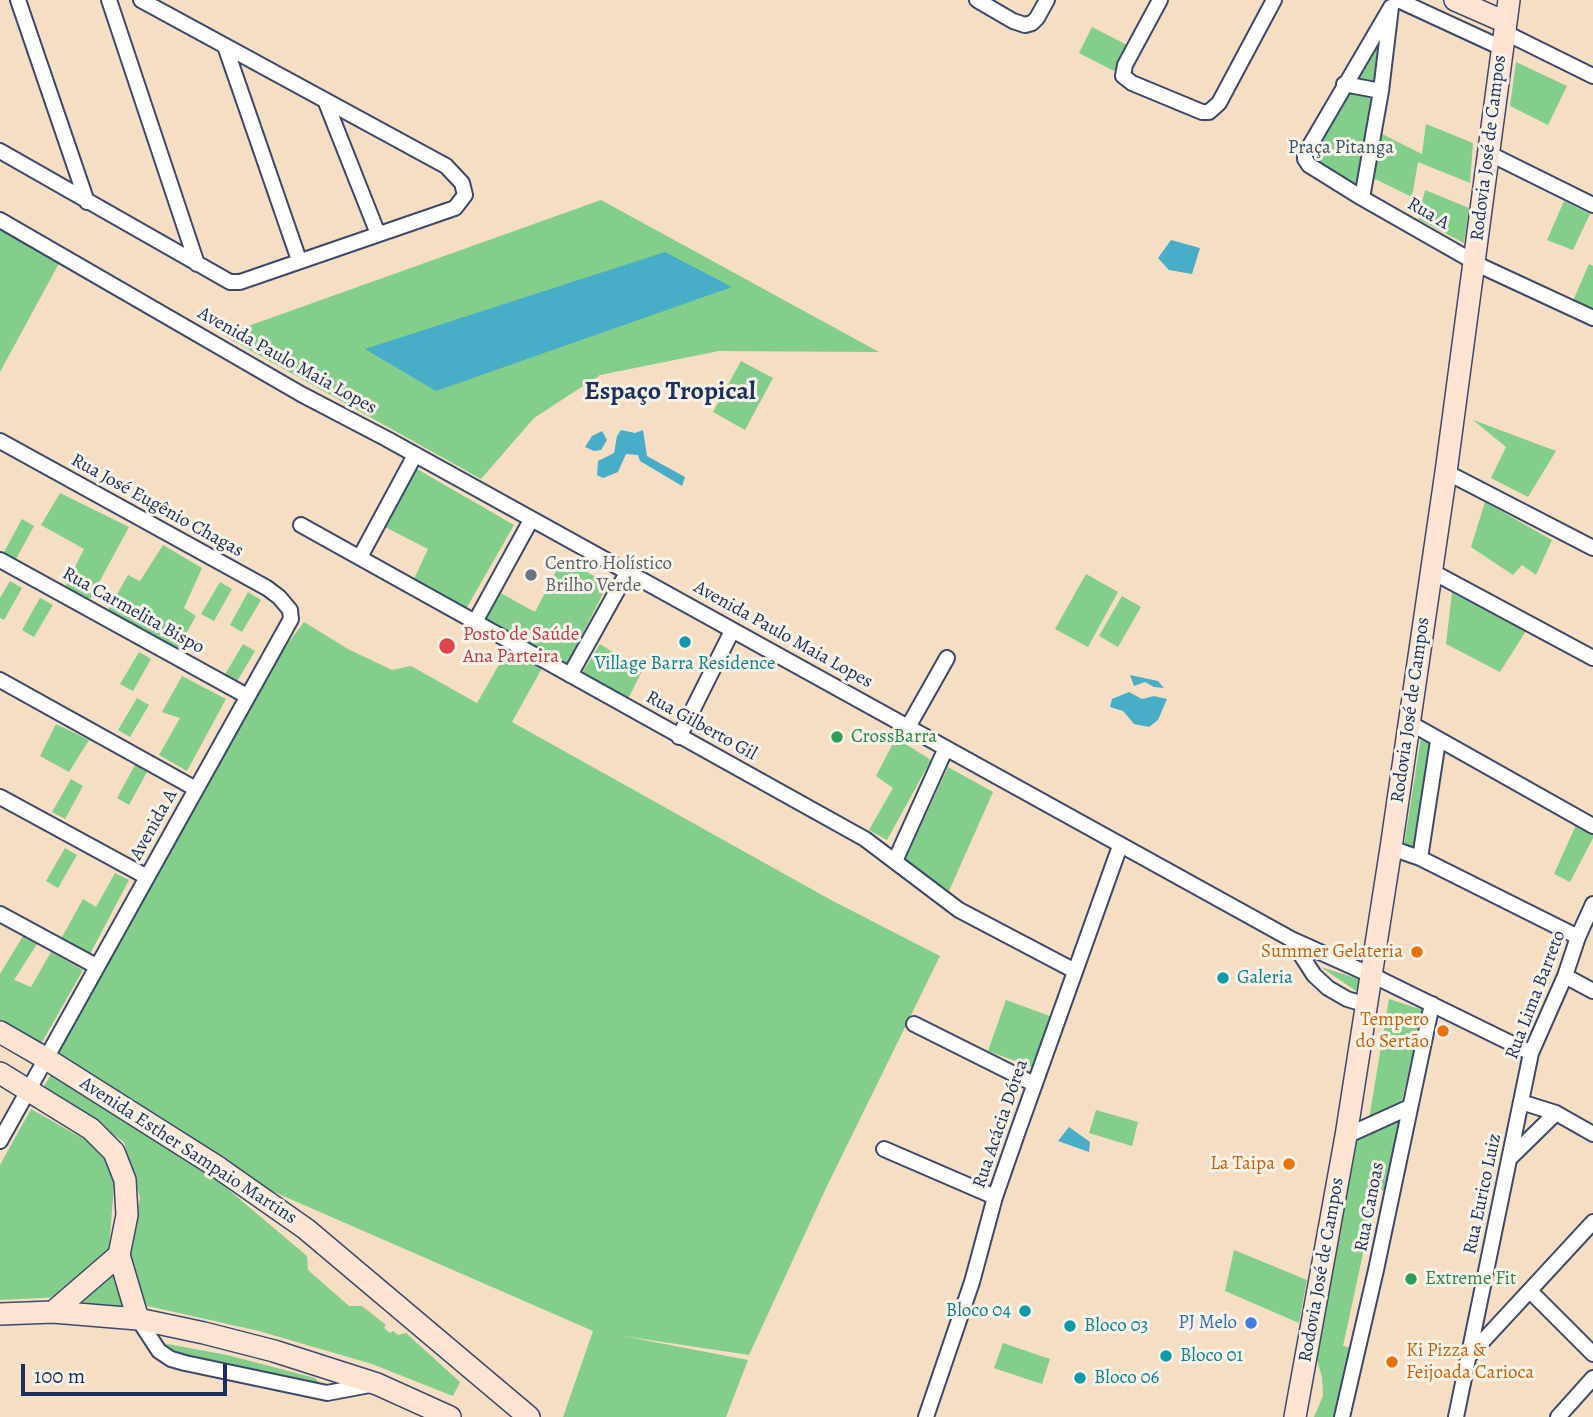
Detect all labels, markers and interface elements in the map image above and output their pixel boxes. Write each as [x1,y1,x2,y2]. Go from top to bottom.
street label: Rodovia José de Campos [1466,54,1512,242]
park label: Praça Pitanga [1288,137,1394,159]
street label: Rua A [1403,193,1453,235]
street label: Avenida Paulo Maia Lopes [194,302,380,420]
district label: Espaço Tropical [584,377,756,409]
street label: Rua José Eugênio Chagas [67,449,247,563]
place label: Centro Holístico Brilho Verde [545,553,672,597]
street label: Rua Carmelita Bispo [58,563,208,659]
marker: Centro Holístico Brilho Verde [523,567,539,583]
street label: Avenida Paulo Maia Lopes [690,576,876,694]
street label: Rodovia José de Campos [1387,616,1435,804]
place label: Posto de Saúde Ana Parteira [463,624,579,668]
marker: Village Barra Residence [677,634,693,650]
marker: Posto de Saúde Ana Parteira [437,636,457,656]
place label: Village Barra Residence [594,653,776,675]
street label: Rua Gilberto Gil [641,686,761,766]
place label: CrossBarra [851,726,937,748]
marker: CrossBarra [829,729,845,745]
street label: Avenida A [125,786,183,864]
street label: Rua Lima Barreto [1501,927,1571,1063]
place label: Summer Gelateria [1261,941,1403,963]
marker: Summer Gelateria [1409,944,1425,960]
place label: Galeria [1237,967,1293,989]
marker: Galeria [1215,970,1231,986]
place label: Tempero do Sertão [1356,1009,1429,1053]
marker: Tempero do Sertão [1435,1023,1451,1039]
street label: Rua Acácia Dórea [968,1057,1034,1191]
street label: Avenida Esther Sampaio Martins [75,1072,301,1230]
street label: Rua Eurico Luiz [1459,1132,1507,1256]
place label: La Taipa [1210,1153,1275,1175]
marker: La Taipa [1281,1156,1297,1172]
street label: Rua Canoas [1350,1160,1390,1254]
street label: Rodovia José de Campos [1295,1176,1349,1364]
place label: Extreme Fit [1425,1268,1516,1290]
marker: Extreme Fit [1403,1271,1419,1287]
place label: Bloco 04 [946,1300,1011,1322]
marker: Bloco 04 [1017,1303,1033,1319]
place label: PJ Melo [1178,1312,1237,1334]
place label: Bloco 03 [1084,1315,1148,1337]
marker: PJ Melo [1243,1315,1259,1331]
marker: Bloco 03 [1062,1318,1078,1334]
place label: Ki Pizza & Feijoada Carioca [1406,1340,1534,1384]
place label: Bloco 01 [1180,1345,1243,1367]
marker: Bloco 01 [1158,1348,1174,1364]
scale bar [24,1350,231,1394]
marker: Ki Pizza & Feijoada Carioca [1384,1354,1400,1370]
text: 100 m [34,1362,85,1390]
place label: Bloco 06 [1094,1367,1159,1389]
marker: Bloco 06 [1072,1370,1088,1386]

